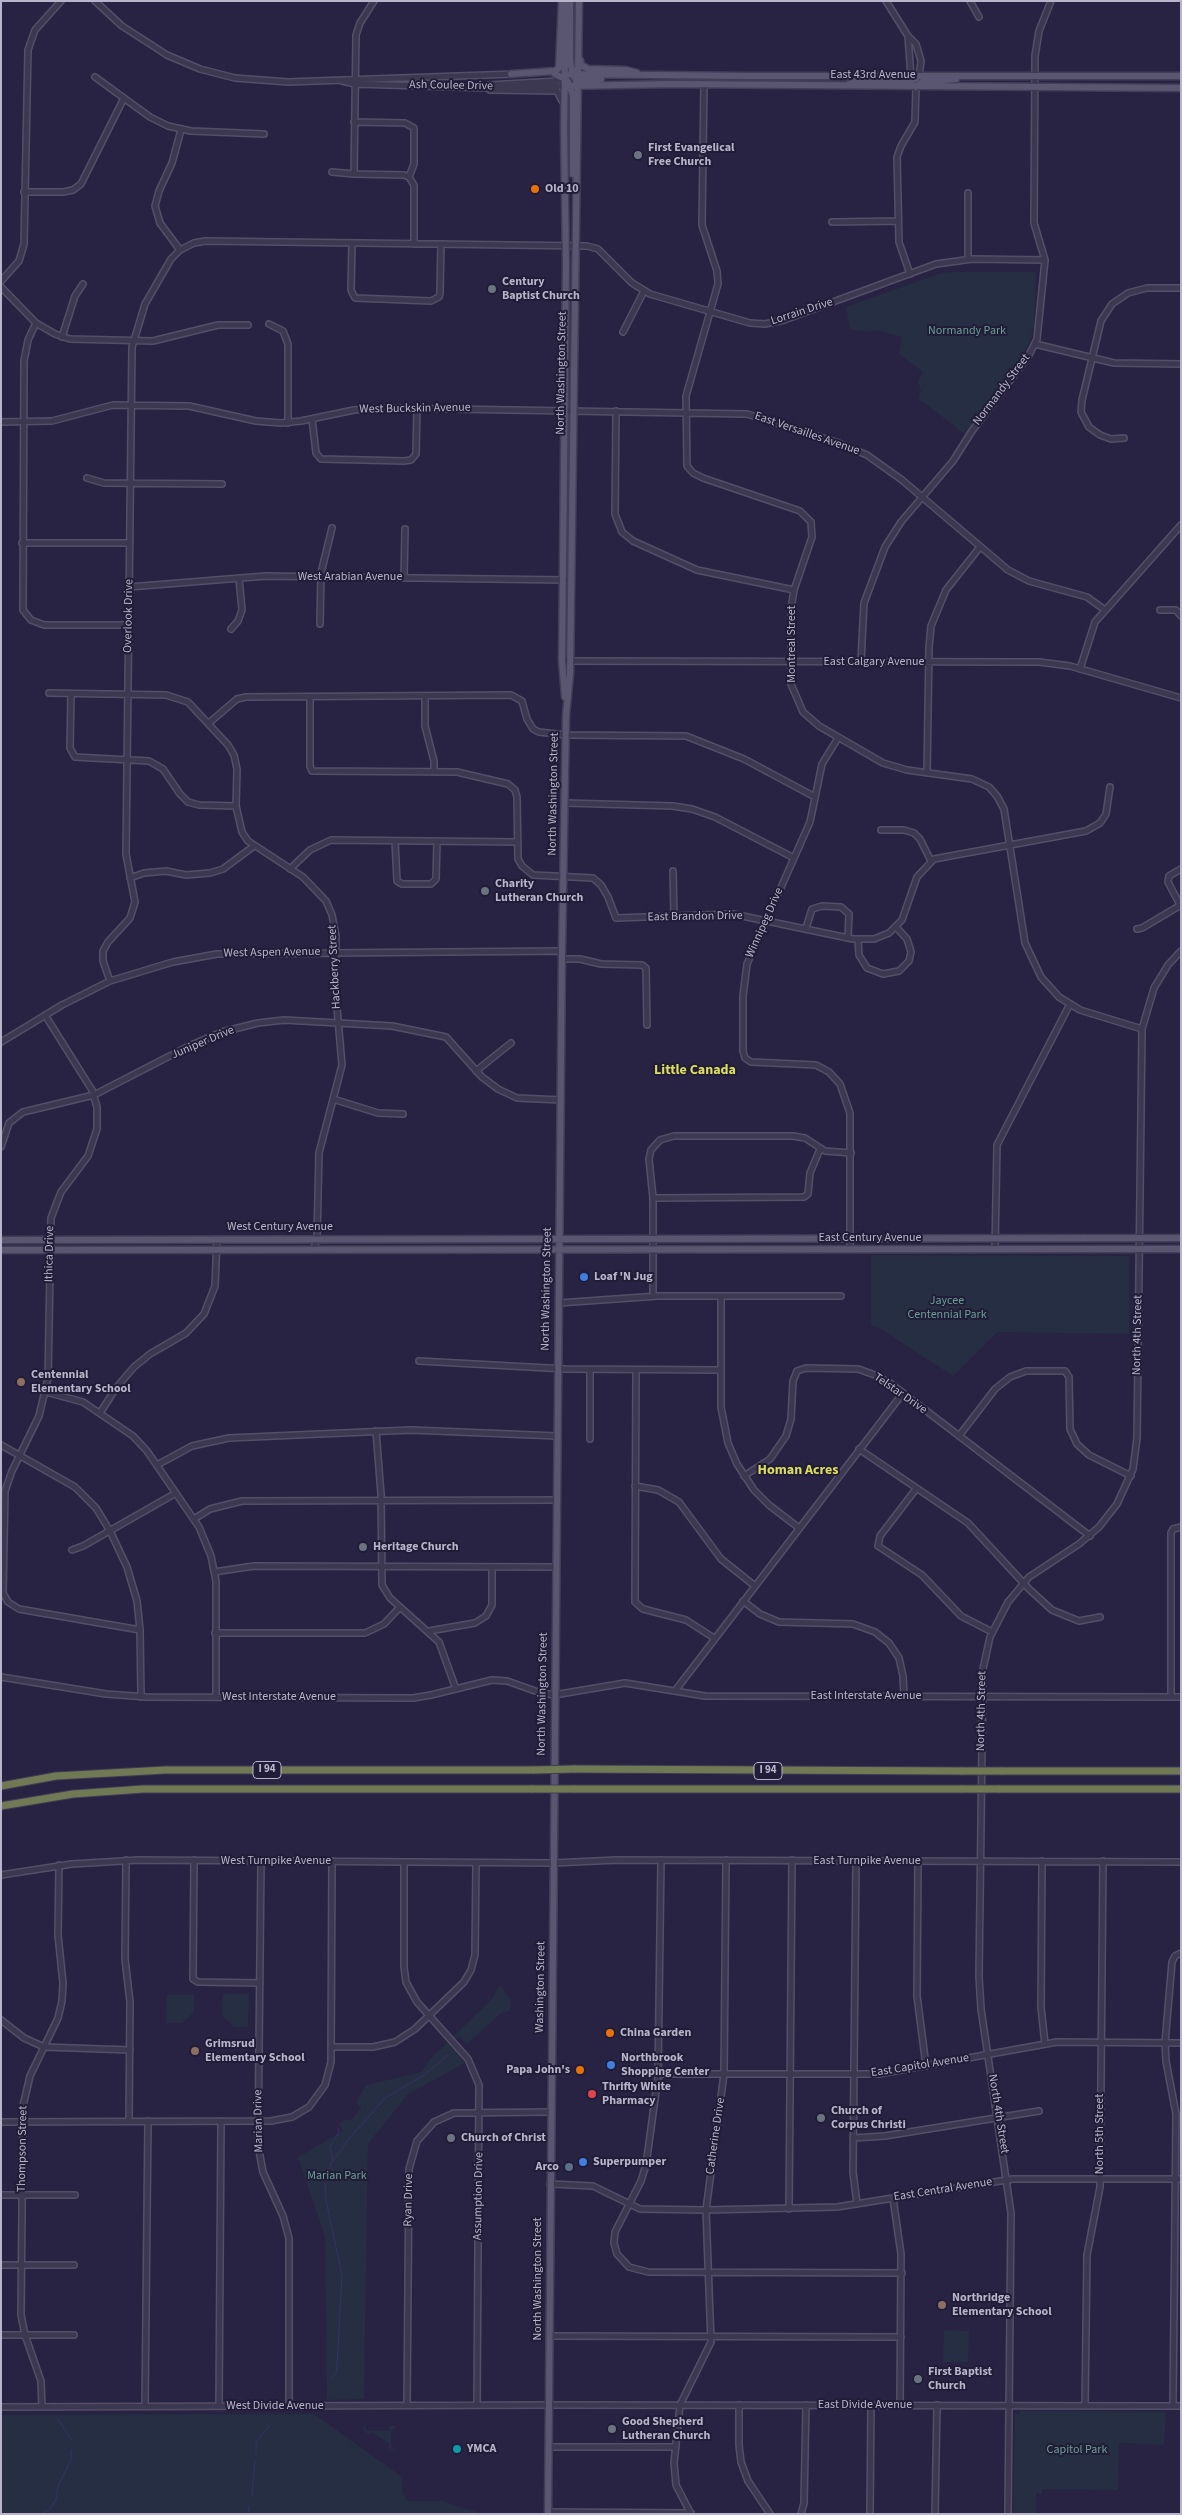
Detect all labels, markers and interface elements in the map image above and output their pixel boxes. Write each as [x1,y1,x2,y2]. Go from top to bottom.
street label: East 43rd Avenue [830,68,916,82]
street label: Ash Coulee Drive [409,78,493,94]
place label: First Evangelical Free Church [648,141,734,169]
marker: First Evangelical Free Church [632,149,644,161]
place label: Old 10 [545,182,579,196]
marker: Old 10 [529,183,541,195]
place label: Century Baptist Church [502,275,580,303]
marker: Century Baptist Church [486,283,498,295]
street label: Lorrain Drive [769,295,835,329]
street label: North Washington Street [554,311,570,435]
park label: Normandy Park [928,324,1006,338]
street label: Normandy Street [970,351,1034,429]
street label: West Buckskin Avenue [359,401,471,417]
street label: East Versailles Avenue [753,409,861,459]
street label: West Arabian Avenue [298,570,402,584]
street label: Overlook Drive [121,579,137,653]
street label: Montreal Street [785,605,799,683]
street label: East Calgary Avenue [824,655,924,669]
street label: North Washington Street [546,732,562,856]
place label: Charity Lutheran Church [495,877,583,905]
marker: Charity Lutheran Church [479,885,491,897]
street label: Winnipeg Drive [743,886,787,960]
street label: East Brandon Drive [647,909,743,925]
street label: Hackberry Street [326,924,344,1010]
street label: West Aspen Avenue [223,945,321,961]
street label: Juniper Drive [169,1023,237,1063]
district label: Little Canada [654,1063,736,1079]
street label: West Century Avenue [227,1220,333,1234]
street label: Ithica Drive [42,1226,58,1282]
street label: North Washington Street [539,1227,555,1351]
street label: East Century Avenue [818,1231,922,1245]
place label: Loaf 'N Jug [594,1270,653,1284]
marker: Loaf 'N Jug [578,1271,590,1283]
park label: Jaycee Centennial Park [907,1294,987,1322]
street label: North 4th Street [1130,1295,1146,1375]
place label: Centennial Elementary School [31,1368,131,1396]
street label: Telstar Drive [871,1370,929,1418]
marker: Centennial Elementary School [15,1376,27,1388]
district label: Homan Acres [758,1463,838,1479]
place label: Heritage Church [373,1540,459,1554]
marker: Heritage Church [357,1541,369,1553]
street label: North Washington Street [535,1632,551,1756]
street label: North 4th Street [974,1671,990,1751]
street label: East Interstate Avenue [811,1689,921,1703]
street label: West Interstate Avenue [222,1690,336,1704]
road number: I 94 [253,1762,281,1778]
road number: I 94 [754,1762,782,1780]
street label: West Turnpike Avenue [221,1854,331,1868]
street label: East Turnpike Avenue [813,1854,921,1868]
street label: Washington Street [533,1941,549,2033]
place label: China Garden [620,2026,691,2040]
marker: China Garden [604,2027,616,2039]
place label: Grimsrud Elementary School [205,2037,305,2065]
marker: Grimsrud Elementary School [189,2045,201,2057]
place label: Northbrook Shopping Center [621,2051,709,2079]
street label: East Capitol Avenue [870,2051,970,2081]
marker: Northbrook Shopping Center [605,2059,617,2071]
place label: Papa John's [506,2063,570,2077]
marker: Papa John's [574,2064,586,2076]
street label: North 4th Street [985,2073,1011,2155]
place label: Thrifty White Pharmacy [602,2080,671,2108]
marker: Thrifty White Pharmacy [586,2088,598,2100]
street label: Marian Drive [251,2089,267,2153]
street label: North 5th Street [1093,2094,1107,2174]
street label: Catherine Drive [703,2097,729,2175]
place label: Church of Corpus Christi [831,2104,906,2132]
street label: Thompson Street [15,2106,31,2192]
marker: Church of Corpus Christi [815,2112,827,2124]
place label: Church of Christ [461,2131,546,2145]
marker: Church of Christ [445,2132,457,2144]
street label: Assumption Drive [471,2152,487,2240]
place label: Superpumper [593,2155,666,2169]
marker: Superpumper [577,2156,589,2168]
place label: Arco [536,2160,559,2174]
marker: Arco [563,2161,575,2173]
park label: Marian Park [307,2169,367,2183]
street label: Ryan Drive [401,2173,417,2227]
street label: East Central Avenue [893,2175,993,2205]
street label: North Washington Street [531,2217,545,2341]
place label: Northridge Elementary School [952,2291,1052,2319]
marker: Northridge Elementary School [936,2299,948,2311]
place label: First Baptist Church [928,2365,992,2393]
marker: First Baptist Church [912,2373,924,2385]
street label: East Divide Avenue [818,2398,912,2412]
street label: West Divide Avenue [226,2399,324,2413]
place label: Good Shepherd Lutheran Church [622,2415,710,2443]
marker: Good Shepherd Lutheran Church [606,2423,618,2435]
place label: YMCA [467,2442,496,2456]
marker: YMCA [451,2443,463,2455]
park label: Capitol Park [1047,2443,1107,2457]

